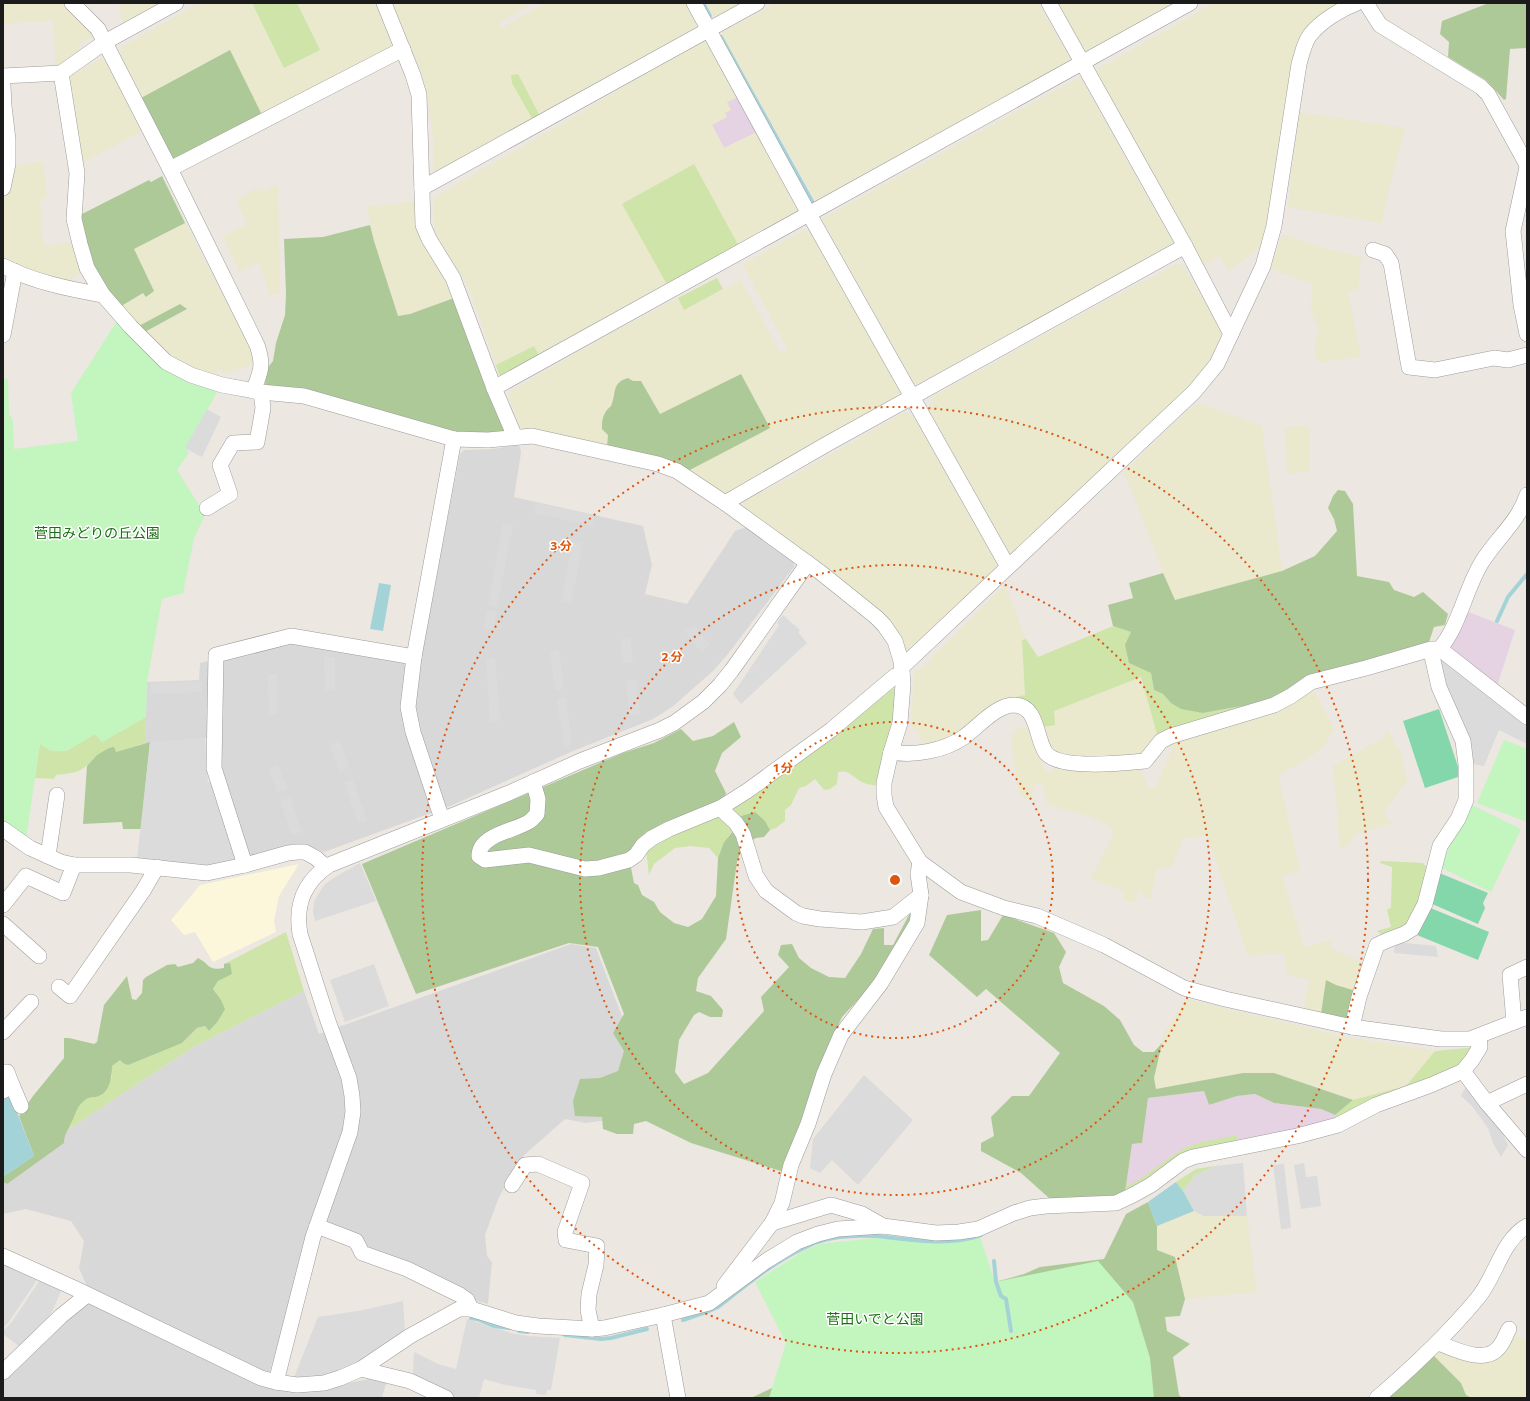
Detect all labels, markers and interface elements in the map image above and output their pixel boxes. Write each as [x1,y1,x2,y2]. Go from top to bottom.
park label: 菅田みどりの丘公園 [34,524,160,541]
text: 3 分 [550,538,572,552]
text: 2 分 [661,649,683,663]
text: 1 分 [773,760,793,774]
centre of rings [888,873,902,887]
park label: 菅田いでと公園 [826,1310,924,1327]

